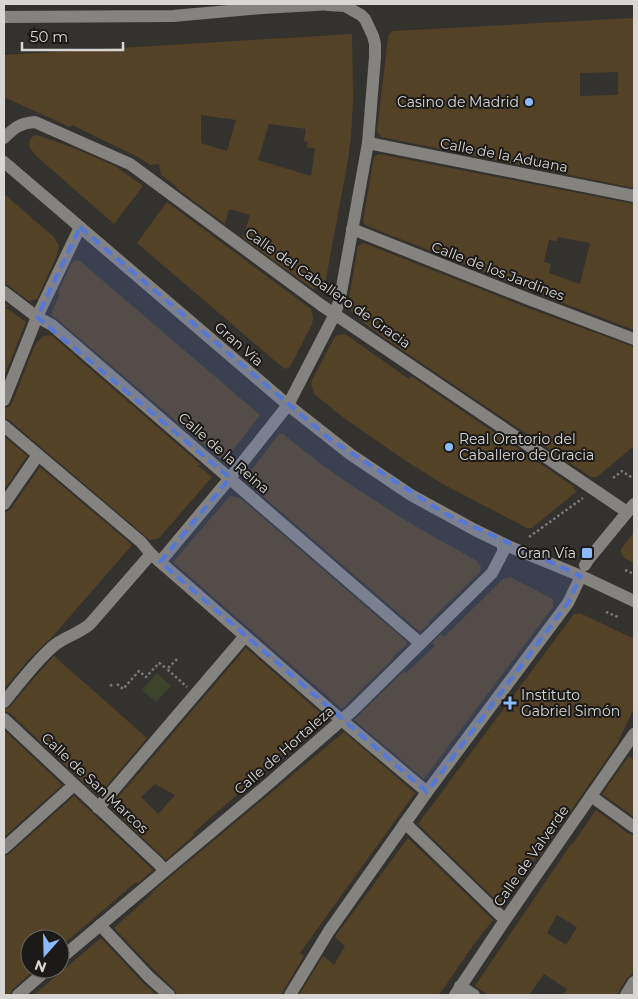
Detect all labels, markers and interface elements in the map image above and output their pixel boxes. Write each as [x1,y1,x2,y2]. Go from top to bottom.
scale bar [22,20,124,52]
text: 50 m [30,27,68,46]
place label: Casino de Madrid [397,93,519,111]
marker: Casino de Madrid [523,96,535,108]
street label: Calle de la Aduana [439,134,569,176]
street label: Calle del Caballero de Gracia [242,224,414,352]
street label: Calle de los Jardines [429,237,567,305]
street label: Gran Vía [211,318,267,370]
street label: Calle de la Reina [175,408,273,498]
place label: Real Oratorio del Caballero de Gracia [459,430,594,464]
marker: Real Oratorio del Caballero de Gracia [443,441,455,453]
place label: Gran Vía [517,544,576,562]
marker: Gran Vía [580,546,594,560]
place label: Instituto Gabriel Simón [521,686,620,720]
marker: Instituto Gabriel Simón [503,696,517,710]
street label: Calle de Hortaleza [230,702,338,798]
street label: Calle de San Marcos [38,729,152,837]
street label: Calle de Valverde [489,802,573,910]
north arrow [20,929,70,979]
text: N [32,956,49,977]

